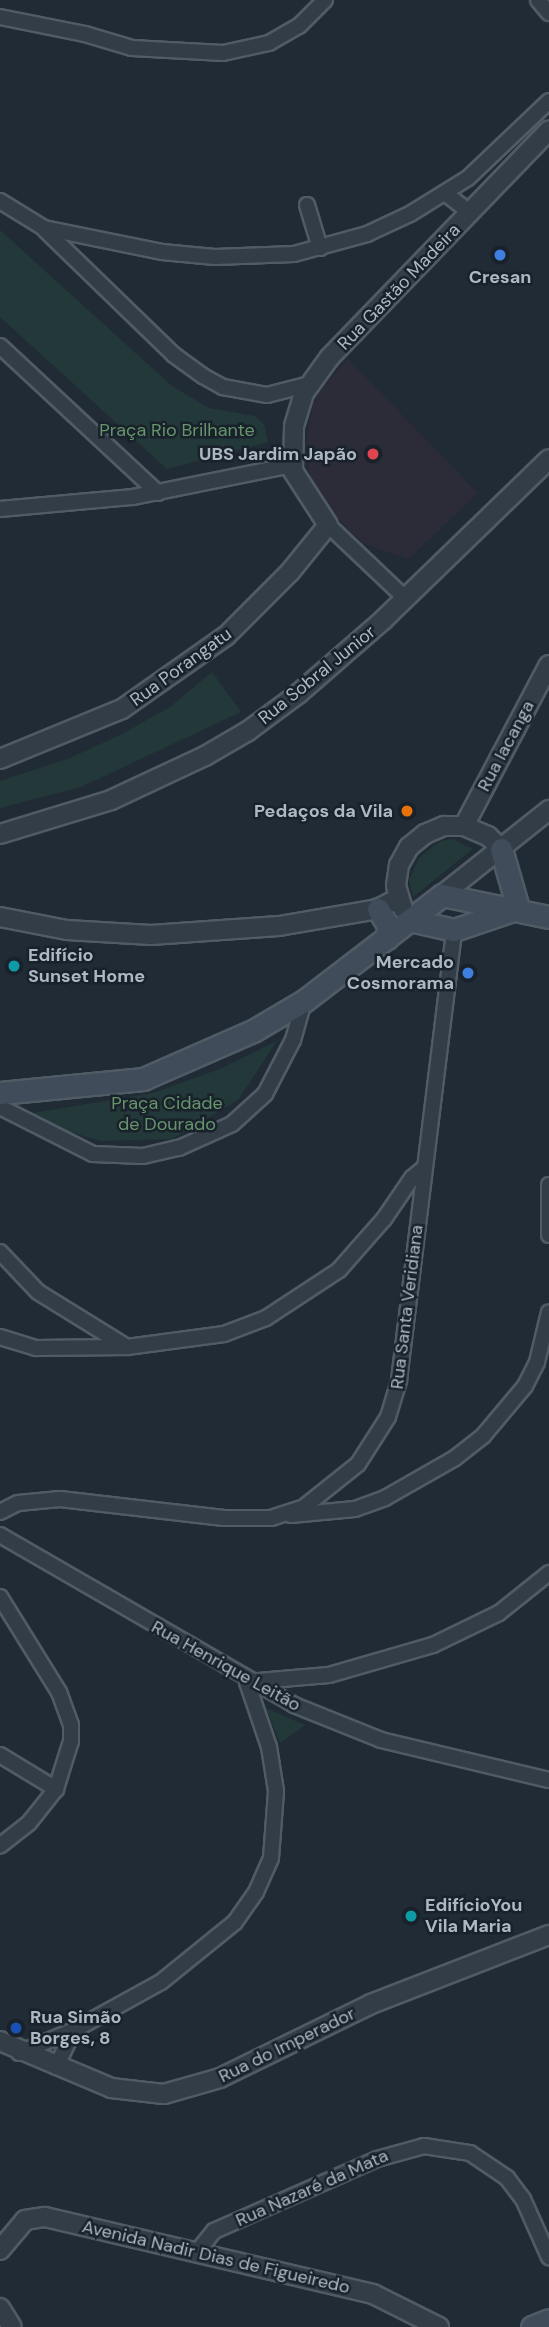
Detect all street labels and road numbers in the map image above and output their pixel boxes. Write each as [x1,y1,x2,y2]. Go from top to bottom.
street label: Rua Gastão Madeira [333,219,465,355]
street label: Rua Sobral Junior [254,621,380,729]
street label: Rua Porangatu [126,623,236,711]
street label: Rua Iacanga [473,697,539,795]
street label: Rua Santa Veridiana [386,1224,428,1390]
street label: Rua Henrique Leitão [148,1616,304,1716]
street label: Rua do Imperador [215,2003,359,2087]
street label: Rua Nazaré da Mata [232,2145,392,2231]
street label: Avenida Nadir Dias de Figueiredo [80,2216,352,2298]

